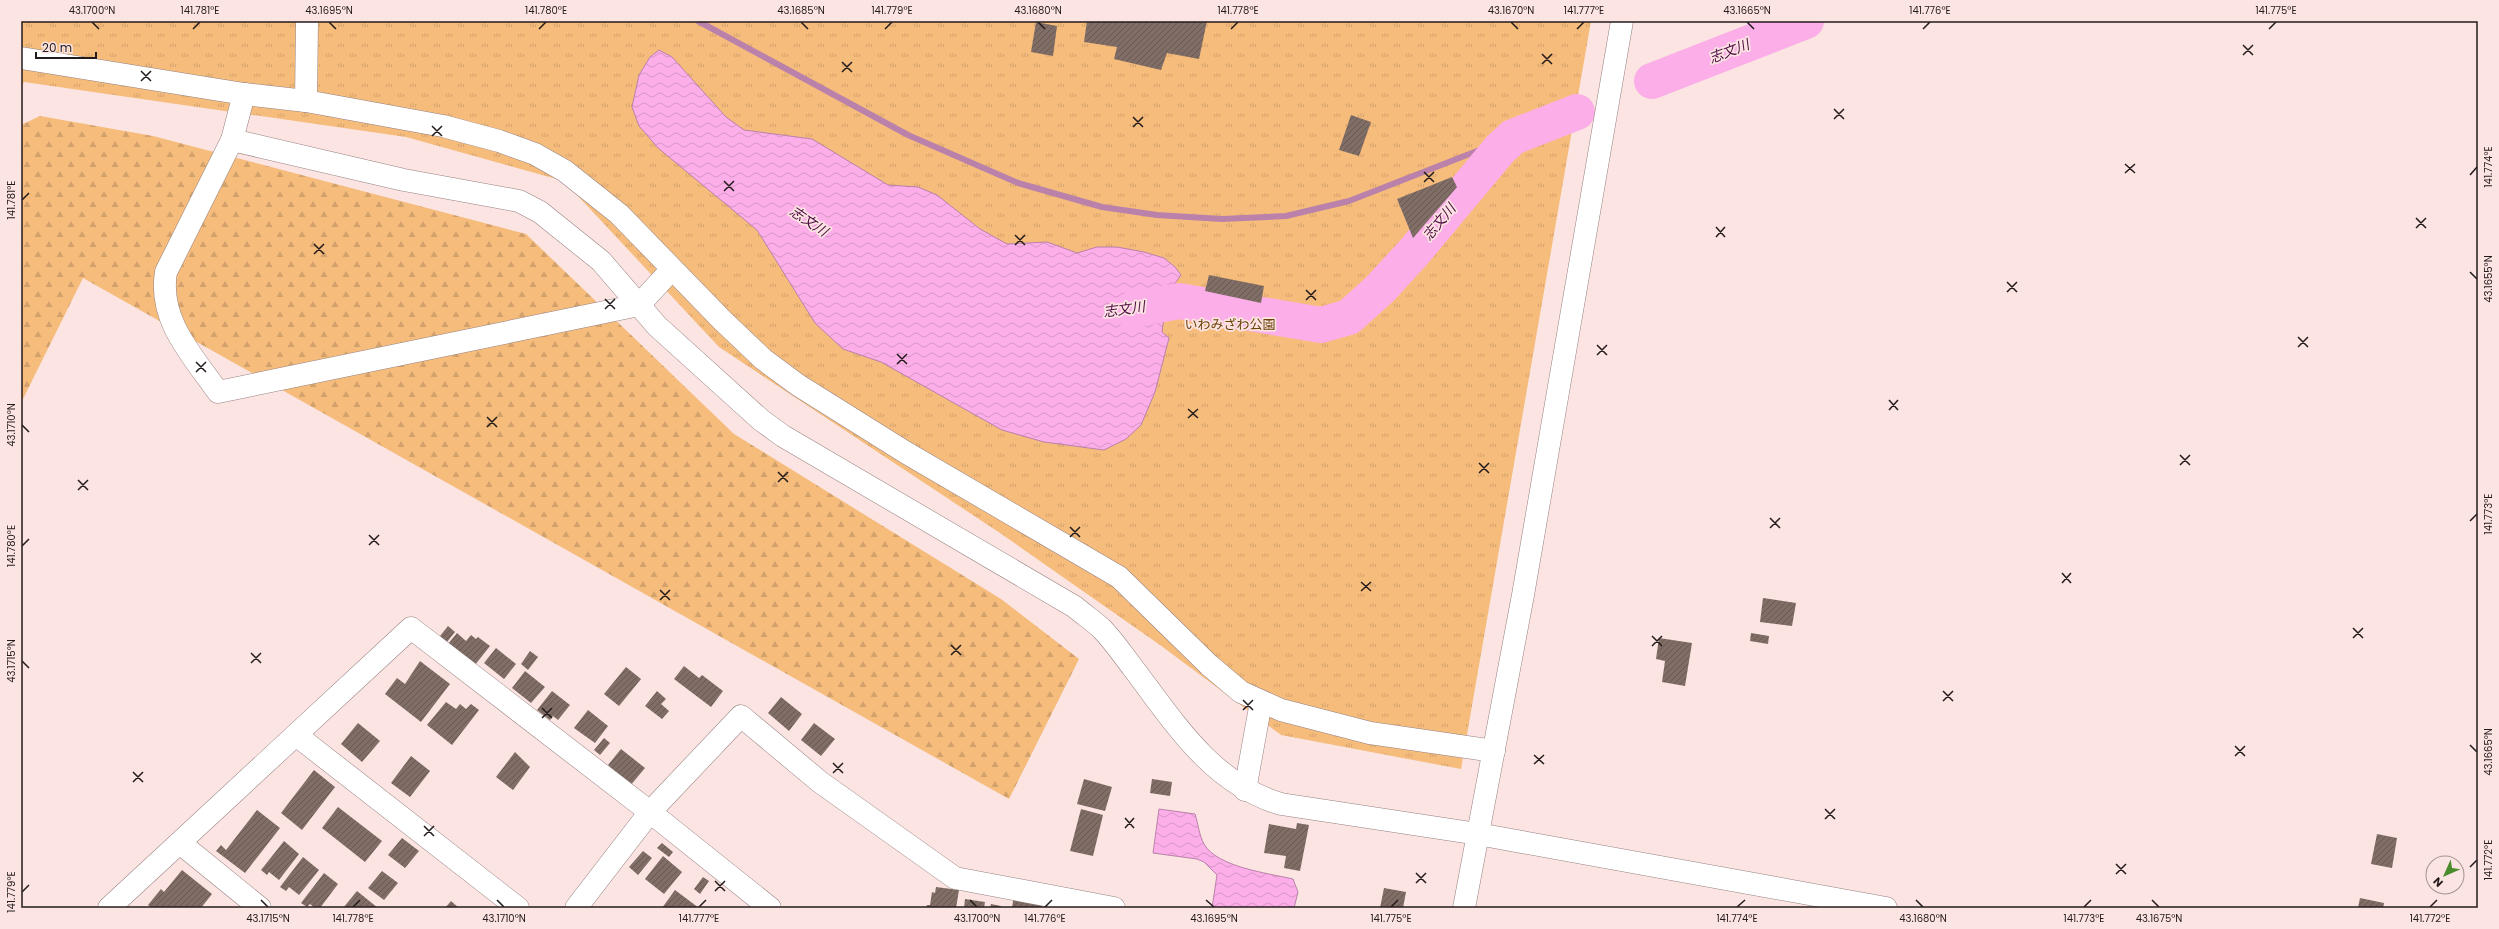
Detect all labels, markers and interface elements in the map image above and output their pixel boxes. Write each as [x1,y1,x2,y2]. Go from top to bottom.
text: 43.1700°N [69,3,115,18]
text: 141.781°E [181,3,220,18]
text: 43.1695°N [305,3,353,18]
text: 141.780°E [525,3,567,18]
text: 43.1685°N [777,3,825,18]
text: 141.779°E [871,3,913,18]
text: 43.1680°N [1014,3,1062,18]
text: 141.778°E [1217,3,1259,18]
text: 43.1670°N [1488,3,1534,18]
text: 141.777°E [1564,3,1604,18]
text: 43.1665°N [1723,3,1771,18]
text: 141.776°E [1909,3,1951,18]
text: 141.775°E [2255,3,2297,18]
water label: 志文川 [1706,33,1754,68]
scale bar [36,34,96,60]
text: 20 m [42,39,72,56]
text: 141.774°E [2481,146,2496,188]
text: 141.781°E [4,181,19,220]
water label: 志文川 [1418,198,1461,245]
water label: 志文川 [786,201,834,242]
text: 43.1655°N [2481,255,2496,303]
water label: 志文川 [1102,296,1148,322]
park label: いわみざわ公園 [1184,315,1276,334]
text: 43.1710°N [4,403,19,447]
text: 141.773°E [2481,494,2496,534]
text: 141.780°E [4,525,19,567]
text: 43.1715°N [4,639,19,683]
text: 43.1665°N [2481,728,2496,776]
text: 141.772°E [2481,840,2496,880]
north arrow [2425,855,2465,895]
text: 141.779°E [4,871,19,913]
text: N [2429,873,2447,891]
text: 43.1715°N [246,911,290,926]
text: 141.778°E [332,911,374,926]
text: 43.1710°N [482,911,526,926]
text: 141.777°E [679,911,719,926]
text: 43.1700°N [954,911,1000,926]
text: 141.776°E [1024,911,1066,926]
text: 43.1695°N [1190,911,1238,926]
text: 141.775°E [1370,911,1412,926]
text: 141.774°E [1716,911,1758,926]
text: 43.1680°N [1899,911,1947,926]
text: 141.773°E [2064,911,2104,926]
text: 43.1675°N [2136,911,2182,926]
text: 141.772°E [2410,911,2450,926]

